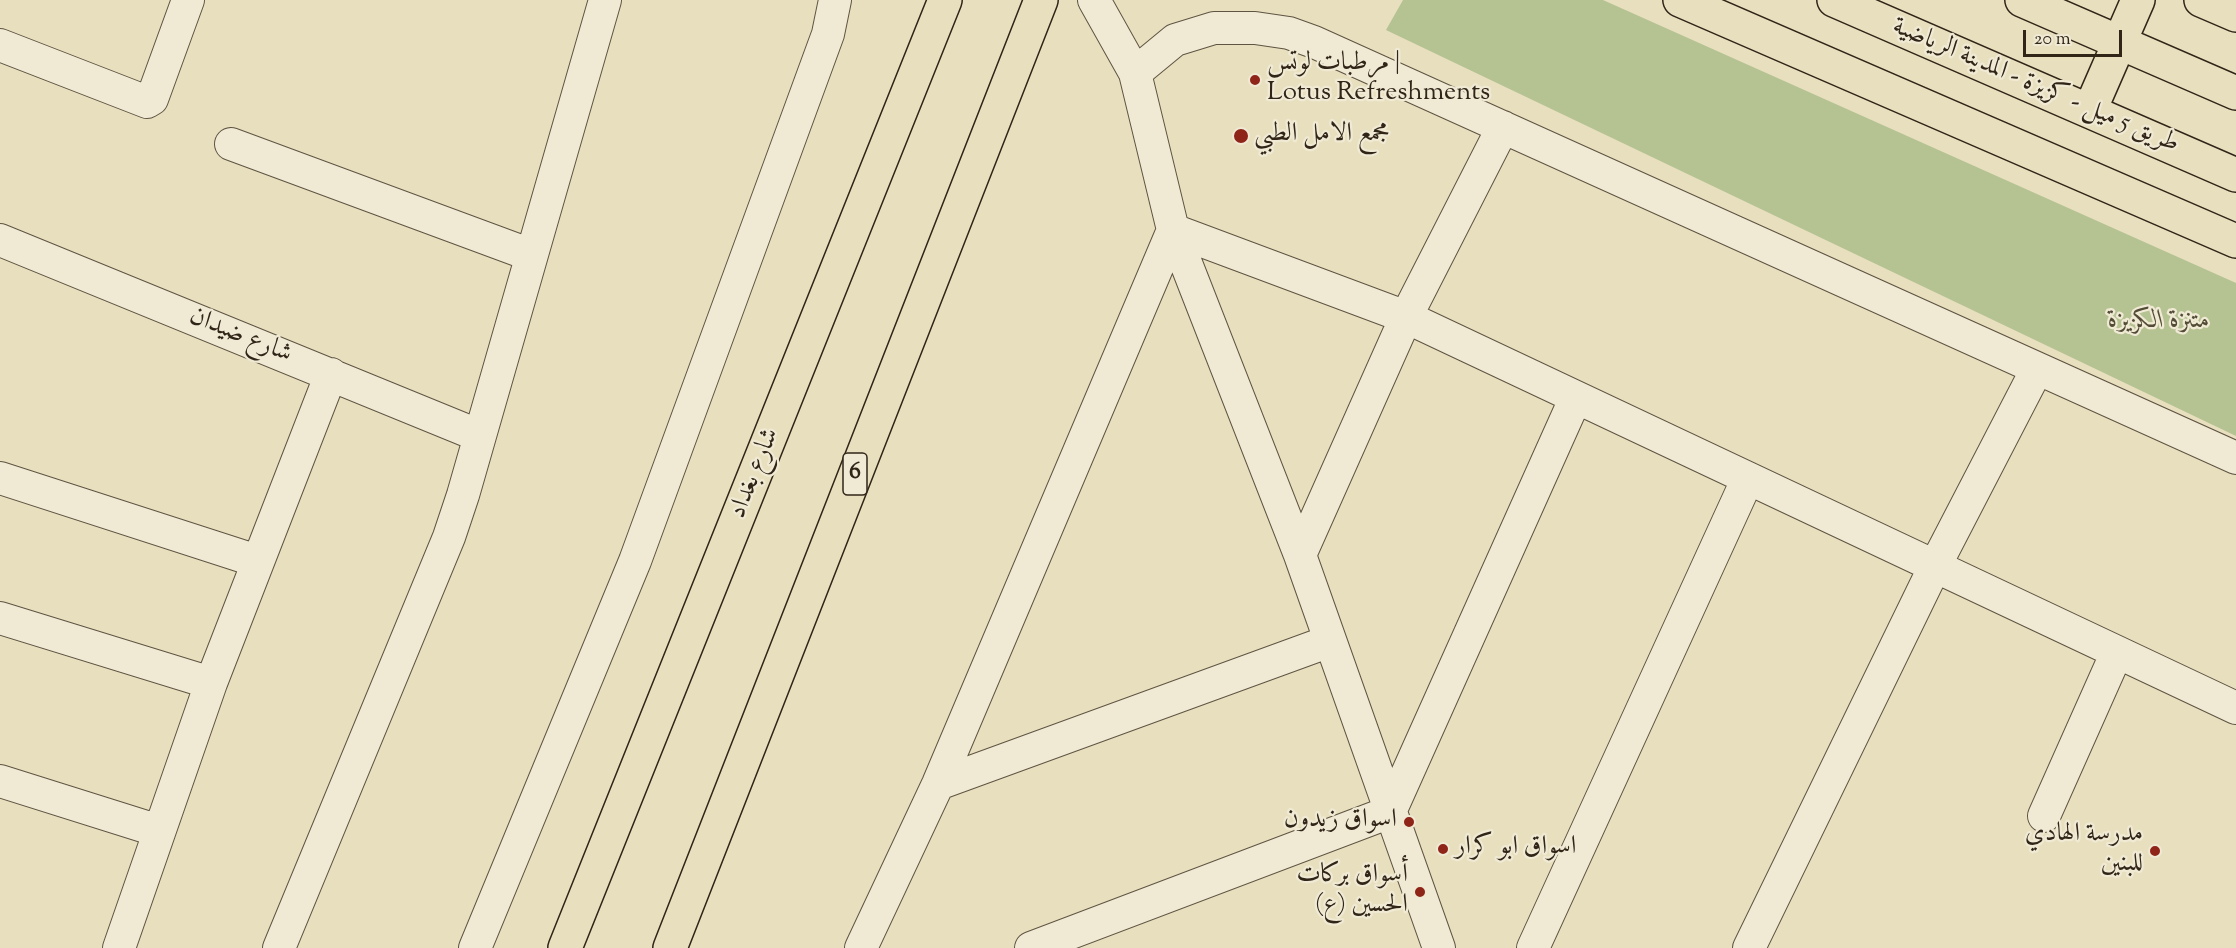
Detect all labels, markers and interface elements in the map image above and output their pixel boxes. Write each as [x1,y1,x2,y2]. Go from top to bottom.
street label: طريق 5 ميل - كزيزة - المدينة الرياضية [1887,12,2183,162]
scale bar [2026,18,2125,56]
text: 20 m [2034,27,2071,53]
place label: مرطبات لوتس | Lotus Refreshments [1267,49,1490,110]
marker: مرطبات لوتس | Lotus Refreshments [1248,73,1262,87]
place label: مجمع الامل الطبي [1254,120,1390,152]
marker: مجمع الامل الطبي [1232,127,1250,145]
street label: شارع ضيدان [184,302,296,372]
park label: متنزة الكزيزة [2108,307,2210,339]
street label: شارع بغداد [724,424,788,524]
road number: 6 [843,453,867,495]
place label: اسواق زيدون [1284,806,1397,838]
marker: اسواق زيدون [1402,815,1416,829]
place label: مدرسة الهادي للبنين [2025,820,2143,882]
place label: اسواق ابو كرار [1455,833,1576,865]
marker: اسواق ابو كرار [1436,842,1450,856]
marker: مدرسة الهادي للبنين [2148,844,2162,858]
place label: أسواق بركات الحسين (ع) [1296,861,1408,922]
marker: أسواق بركات الحسين (ع) [1413,885,1427,899]

